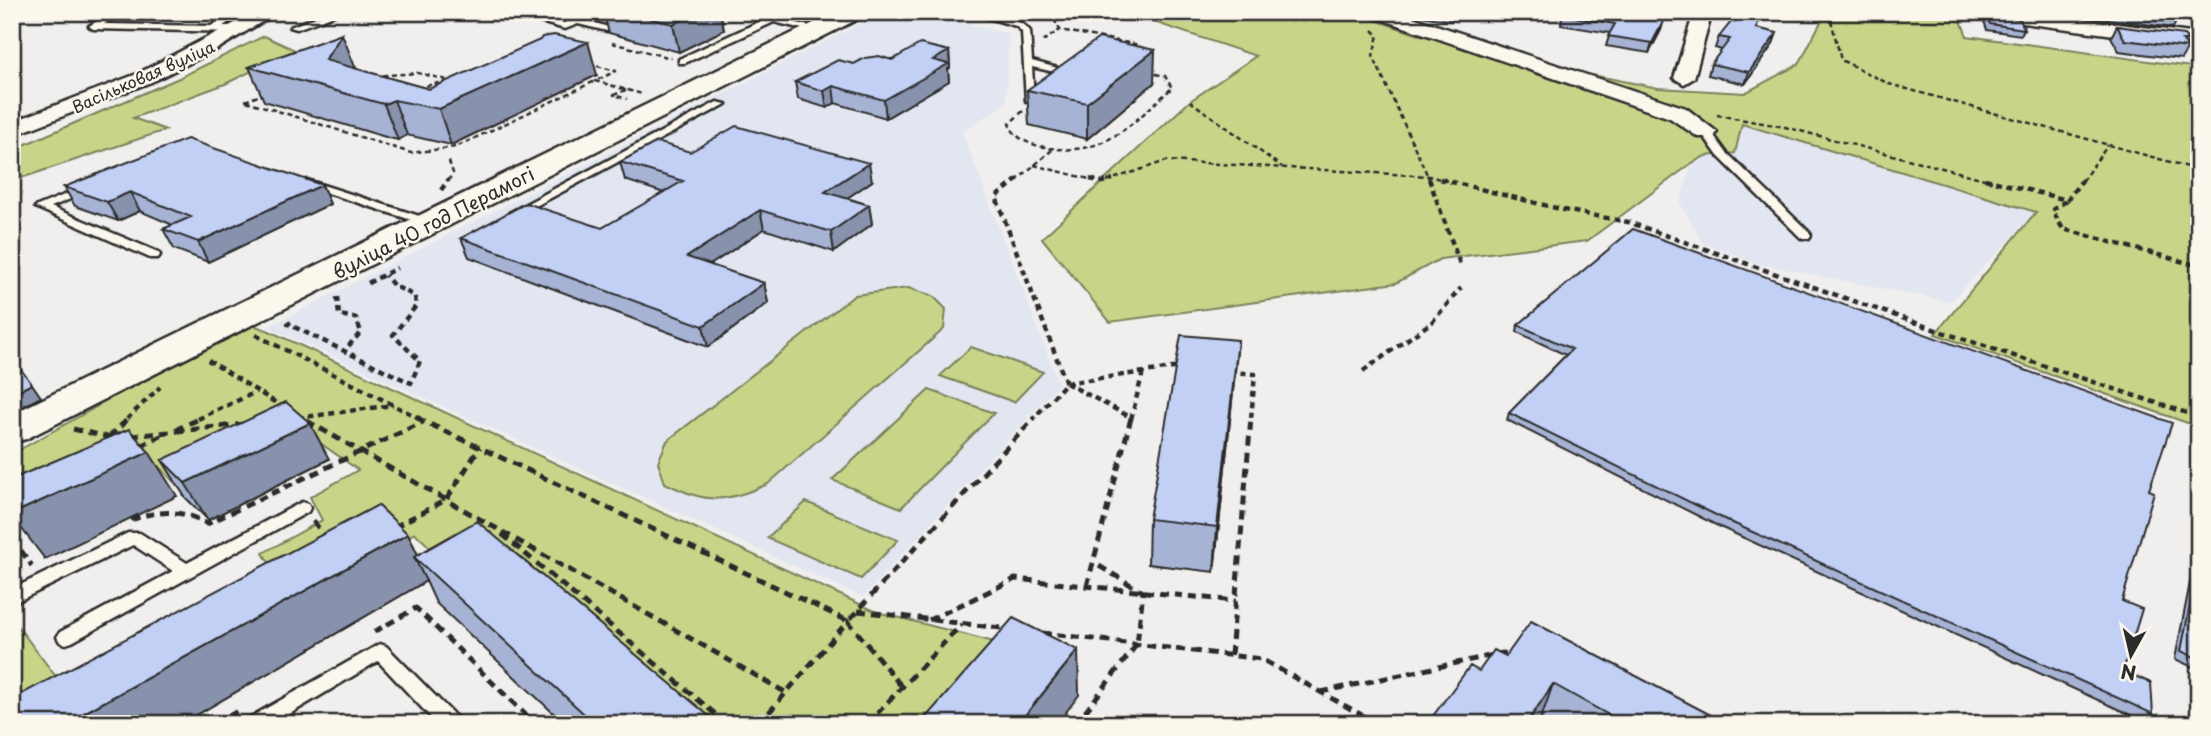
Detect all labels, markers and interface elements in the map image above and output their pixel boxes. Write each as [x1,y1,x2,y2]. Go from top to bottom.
street label: Васільковая вуліца [68,34,219,118]
street label: вуліца 40 год Перамогі [327,159,539,285]
north arrow [2096,620,2166,690]
text: N [2119,658,2138,688]

